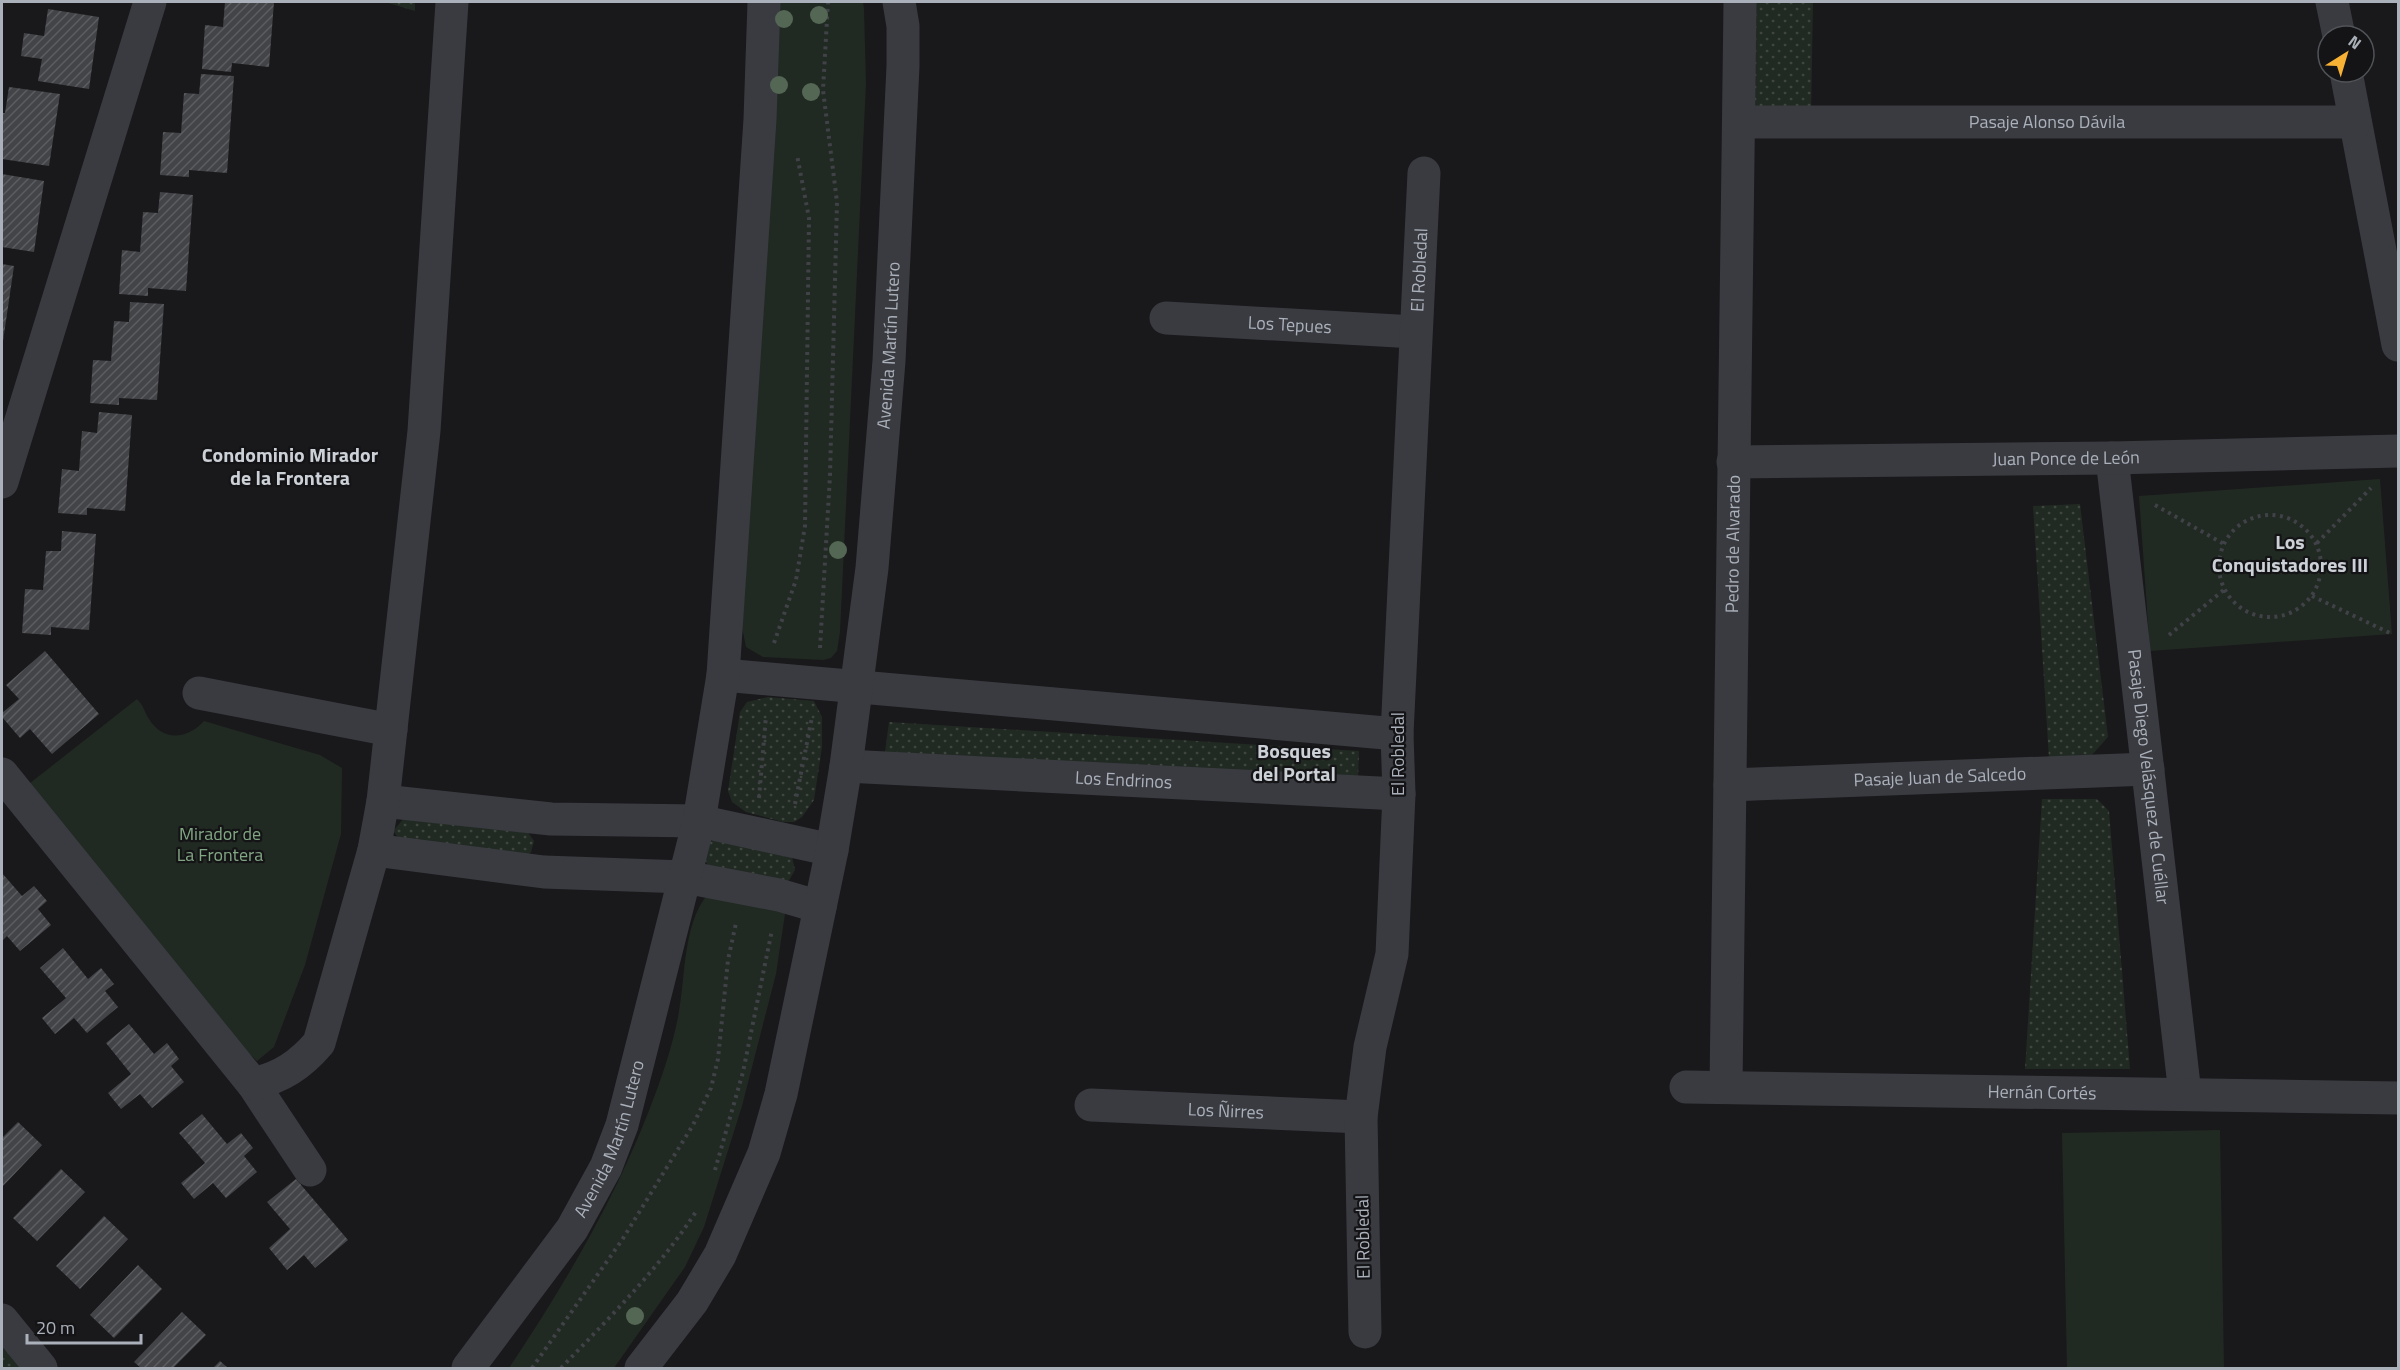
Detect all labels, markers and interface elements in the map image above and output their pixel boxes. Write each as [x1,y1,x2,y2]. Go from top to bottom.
north arrow [2316,24,2376,84]
text: N [2343,29,2367,55]
street label: Pasaje Alonso Dávila [1969,108,2125,135]
street label: El Robledal [1403,227,1434,312]
street label: Avenida Martín Lutero [869,261,907,430]
street label: Los Tepues [1247,309,1332,340]
district label: Condominio Mirador de la Frontera [202,439,379,493]
street label: Juan Ponce de León [1992,443,2140,472]
street label: Pedro de Alvarado [1718,475,1747,613]
district label: Los Conquistadores III [2212,526,2368,580]
street label: Pasaje Diego Velásquez de Cuéllar [2121,648,2177,906]
street label: El Robledal [1384,712,1411,796]
district label: Bosques del Portal [1252,735,1336,789]
street label: Pasaje Juan de Salcedo [1853,760,2027,793]
street label: Los Endrinos [1074,764,1173,796]
park label: Mirador de La Frontera [177,820,263,868]
street label: Avenida Martín Lutero [567,1057,651,1222]
street label: Hernán Cortés [1987,1078,2097,1106]
street label: Los Ñirres [1187,1095,1265,1126]
street label: El Robledal [1348,1195,1377,1279]
scale bar [27,1307,141,1345]
text: 20 m [36,1314,75,1341]

